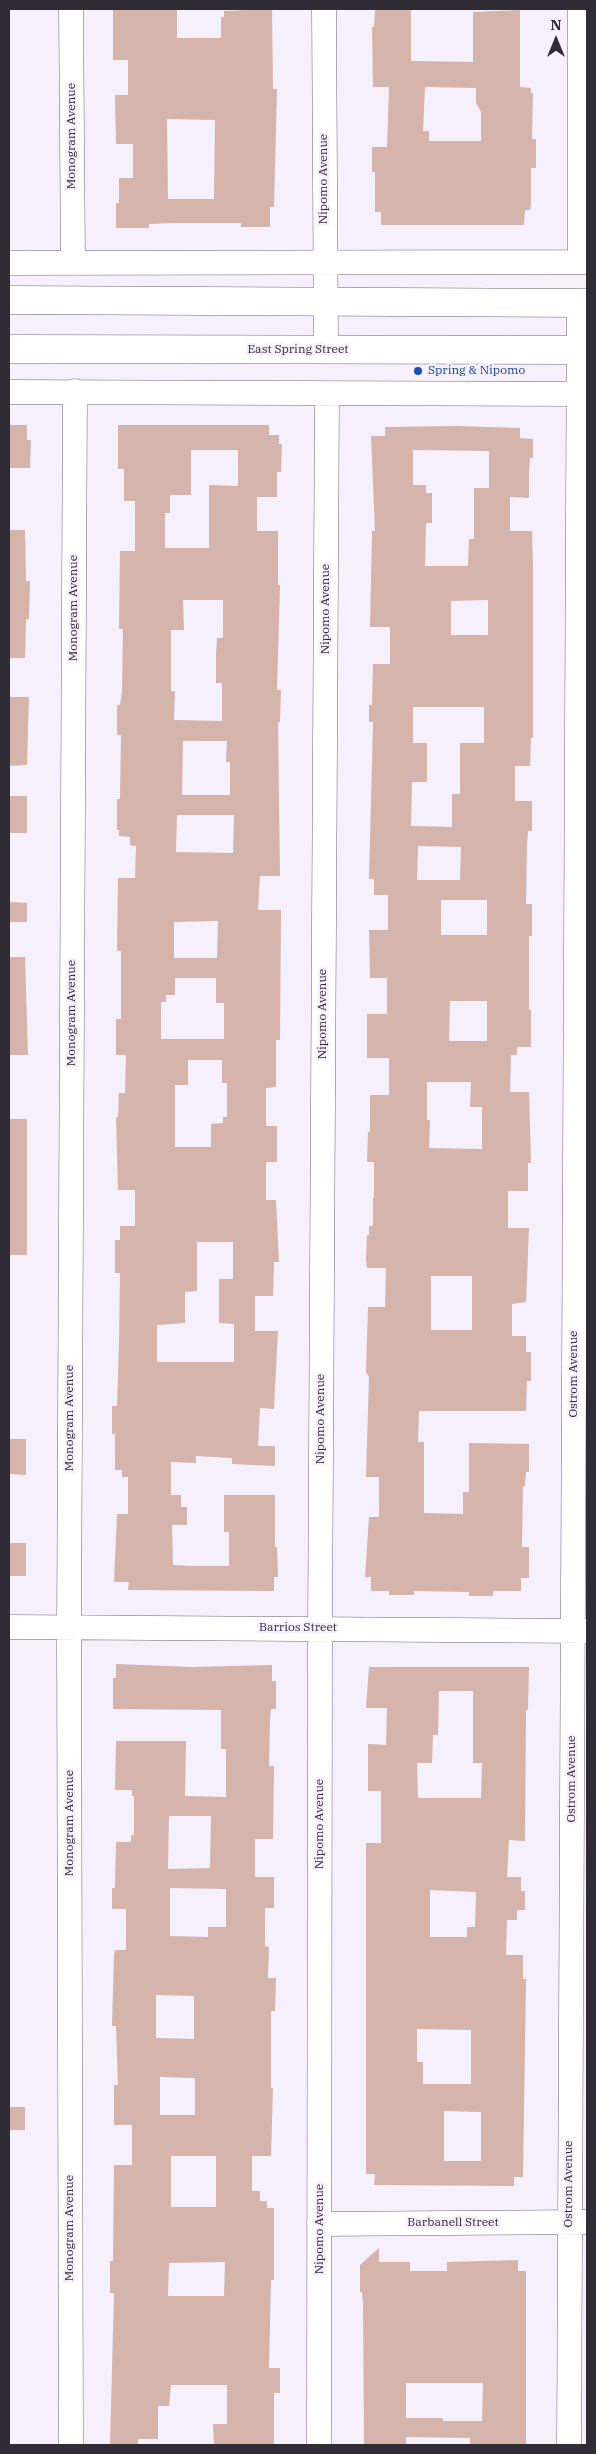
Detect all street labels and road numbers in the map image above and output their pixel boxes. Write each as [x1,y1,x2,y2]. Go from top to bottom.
street label: Monogram Avenue [65,83,79,189]
street label: Nipomo Avenue [317,134,331,224]
street label: East Spring Street [247,343,349,357]
street label: Monogram Avenue [67,555,81,661]
street label: Nipomo Avenue [319,564,333,654]
street label: Monogram Avenue [65,960,79,1066]
street label: Nipomo Avenue [316,969,330,1059]
street label: Ostrom Avenue [567,1330,581,1418]
street label: Monogram Avenue [63,1365,77,1471]
street label: Nipomo Avenue [314,1374,328,1464]
street label: Barrios Street [259,1621,337,1635]
street label: Ostrom Avenue [565,1735,579,1823]
street label: Monogram Avenue [63,1770,77,1876]
street label: Nipomo Avenue [313,1779,327,1869]
street label: Ostrom Avenue [562,2140,576,2228]
street label: Monogram Avenue [63,2175,77,2281]
street label: Nipomo Avenue [313,2184,327,2274]
street label: Barbanell Street [407,2216,499,2230]

